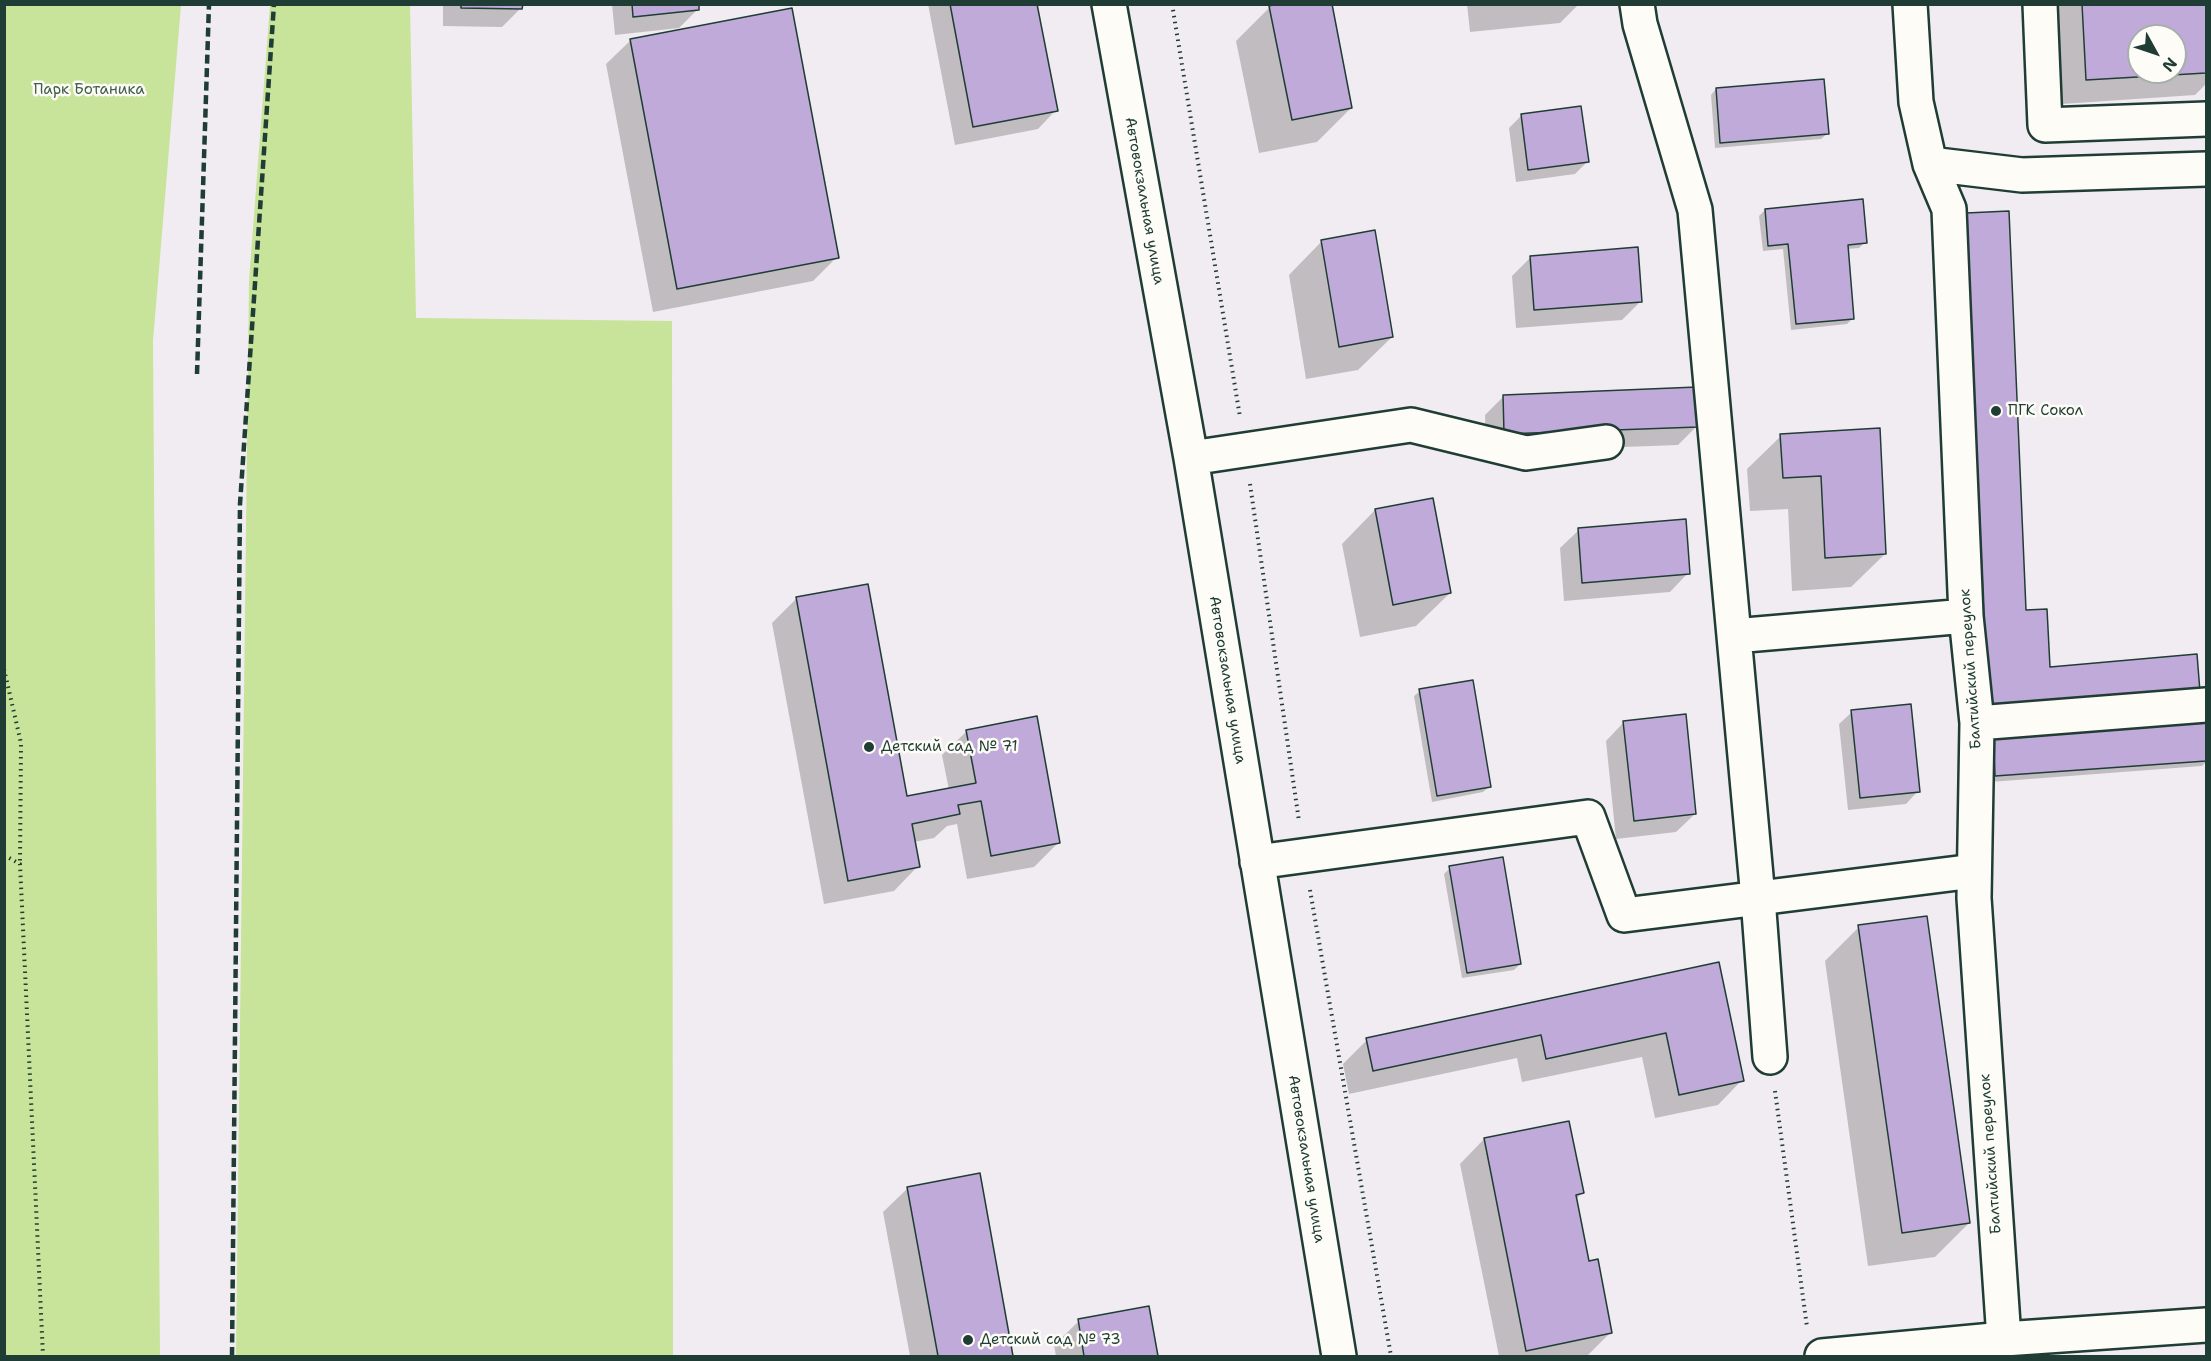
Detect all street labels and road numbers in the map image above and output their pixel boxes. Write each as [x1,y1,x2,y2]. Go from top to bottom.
street label: Автовокзальная улица [1120,116,1168,286]
street label: Балтийский переулок [1956,588,1986,750]
street label: Автовокзальная улица [1205,595,1249,765]
street label: Балтийский переулок [1976,1073,2006,1235]
street label: Автовокзальная улица [1284,1074,1328,1244]

